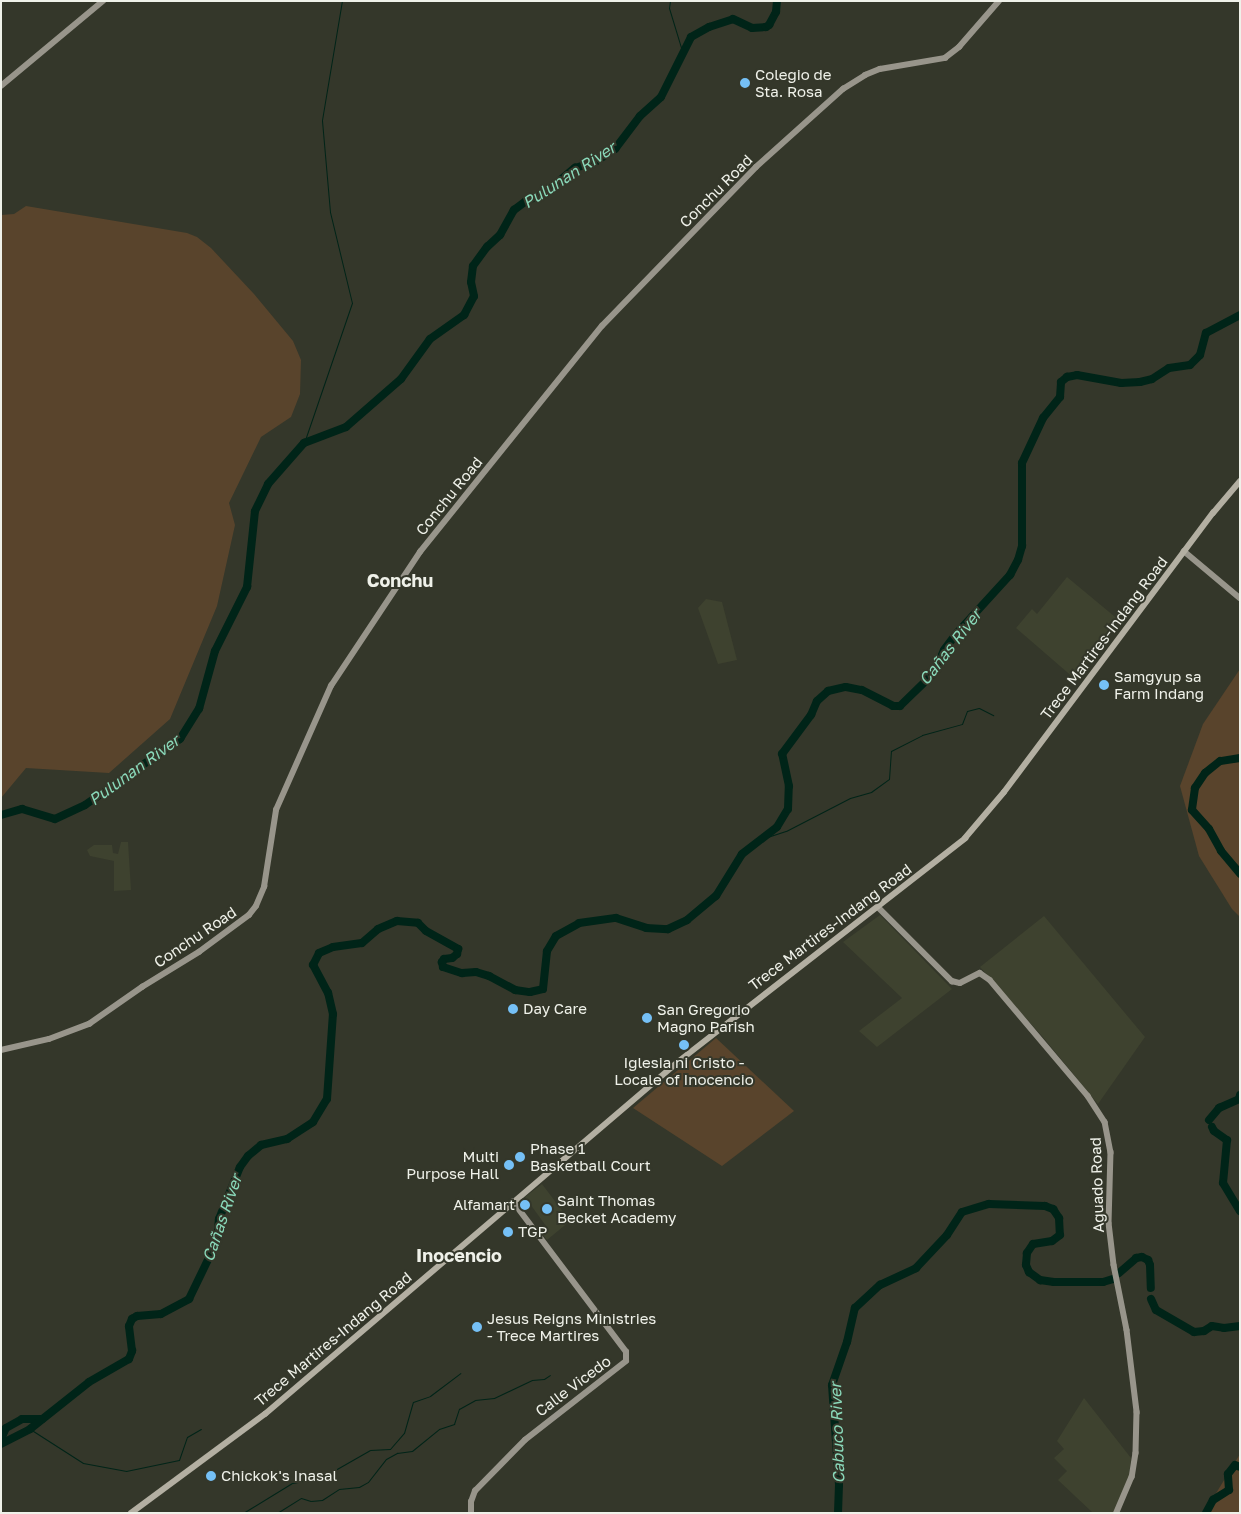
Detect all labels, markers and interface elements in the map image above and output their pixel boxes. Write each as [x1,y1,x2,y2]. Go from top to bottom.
place label: Colegio de Sta. Rosa [755,65,831,100]
marker: Colegio de Sta. Rosa [739,77,751,89]
water label: Pulunan River [519,138,619,212]
street label: Conchu Road [676,151,756,231]
street label: Conchu Road [412,453,486,539]
street label: Trece Martires-Indang Road [1037,553,1171,723]
district label: Conchu [367,569,433,591]
water label: Cañas River [915,605,985,689]
place label: Samgyup sa Farm Indang [1114,667,1204,702]
marker: Samgyup sa Farm Indang [1098,679,1110,691]
water label: Pulunan River [85,731,183,809]
street label: Trece Martires-Indang Road [745,860,915,994]
street label: Conchu Road [150,903,240,971]
place label: Day Care [523,1000,587,1018]
place label: San Gregorio Magno Parish [657,1000,755,1035]
marker: Day Care [507,1003,519,1015]
marker: San Gregorio Magno Parish [641,1012,653,1024]
marker: Iglesia ni Cristo - Locale of Inocencio [678,1039,690,1051]
place label: Iglesia ni Cristo - Locale of Inocencio [614,1053,754,1088]
street label: Aguado Road [1086,1137,1108,1233]
place label: Phase 1 Basketball Court [530,1139,651,1174]
place label: Multi Purpose Hall [406,1147,499,1182]
marker: Phase 1 Basketball Court [514,1151,526,1163]
marker: Multi Purpose Hall [503,1159,515,1171]
water label: Cañas River [198,1172,246,1264]
place label: Saint Thomas Becket Academy [557,1191,676,1226]
place label: Alfamart [453,1196,515,1214]
marker: Alfamart [519,1199,531,1211]
marker: Saint Thomas Becket Academy [541,1203,553,1215]
place label: TGP [518,1223,547,1241]
marker: TGP [502,1226,514,1238]
district label: Inocencio [416,1244,502,1266]
street label: Trece Martires-Indang Road [251,1268,415,1410]
place label: Jesus Reigns Ministries - Trece Martires [487,1309,656,1344]
marker: Jesus Reigns Ministries - Trece Martires [471,1321,483,1333]
street label: Calle Vicedo [532,1352,614,1420]
water label: Cabuco River [826,1382,848,1484]
place label: Chickok's Inasal [221,1467,337,1485]
marker: Chickok's Inasal [205,1470,217,1482]

